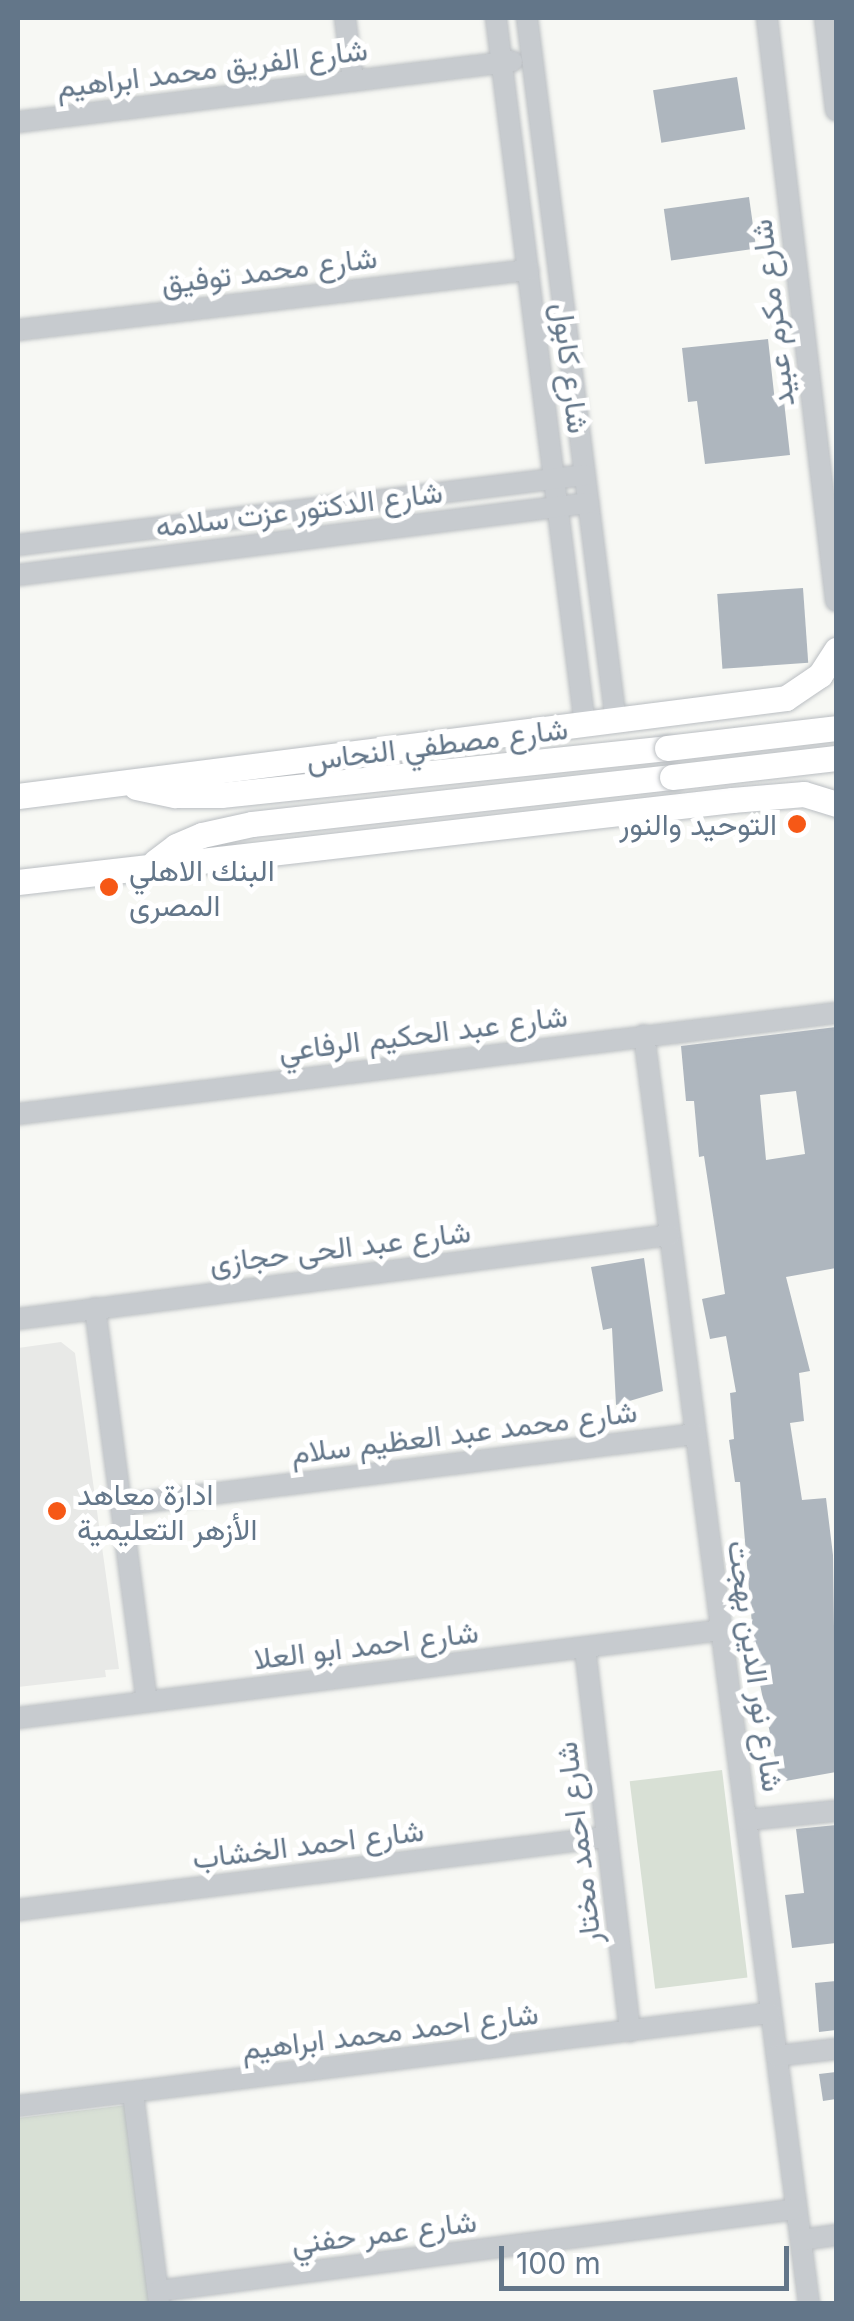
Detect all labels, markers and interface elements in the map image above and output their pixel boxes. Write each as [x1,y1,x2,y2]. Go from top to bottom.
street label: شارع الفريق محمد ابراهيم [55,31,369,105]
street label: شارع مكرم عبيد [743,217,801,409]
street label: شارع محمد توفيق [159,239,379,301]
street label: شارع كابول [545,301,597,435]
street label: شارع الدكتور عزت سلامه [153,474,445,544]
street label: شارع مصطفي النحاس [304,710,570,778]
place label: التوحيد والنور [619,806,777,842]
marker: التوحيد والنور [786,813,808,835]
place label: البنك الاهلي المصرى [129,852,275,922]
marker: البنك الاهلي المصرى [98,876,120,898]
street label: شارع عبد الحكيم الرفاعي [277,997,569,1069]
street label: شارع عبد الحى حجازى [207,1213,473,1281]
street label: شارع محمد عبد العظيم سلام [289,1393,639,1471]
place label: ادارة معاهد الأزهر التعليمية [77,1476,257,1546]
marker: ادارة معاهد الأزهر التعليمية [46,1500,68,1522]
street label: شارع نور الدين بهجت [721,1538,791,1794]
street label: شارع احمد ابو العلا [252,1613,480,1677]
street label: شارع احمد مختار [548,1740,608,1946]
street label: شارع احمد الخشاب [190,1812,426,1876]
street label: شارع احمد محمد ابراهيم [240,1995,540,2067]
street label: شارع عمر حفني [289,2203,479,2261]
scale bar [504,2226,794,2288]
text: 100 m [516,2245,601,2281]

